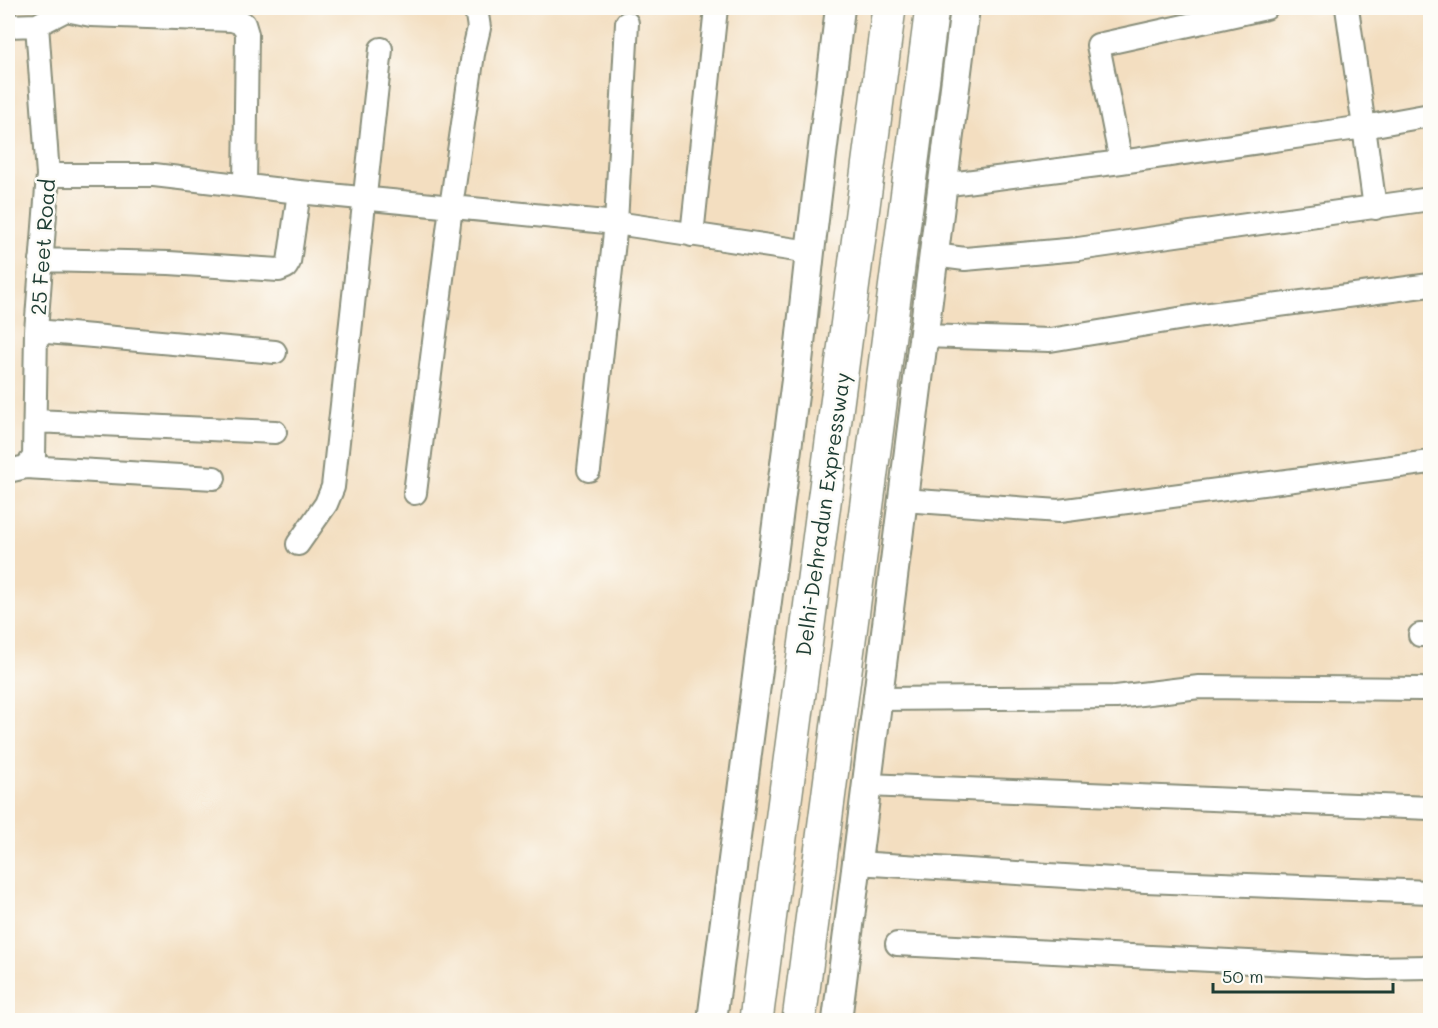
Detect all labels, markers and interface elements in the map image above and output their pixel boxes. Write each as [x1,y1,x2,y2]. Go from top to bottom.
street label: 25 Feet Road [24,178,60,316]
street label: Delhi-Dehradun Expressway [789,371,855,657]
scale bar [1213,956,1393,994]
text: 50 m [1222,964,1264,988]

